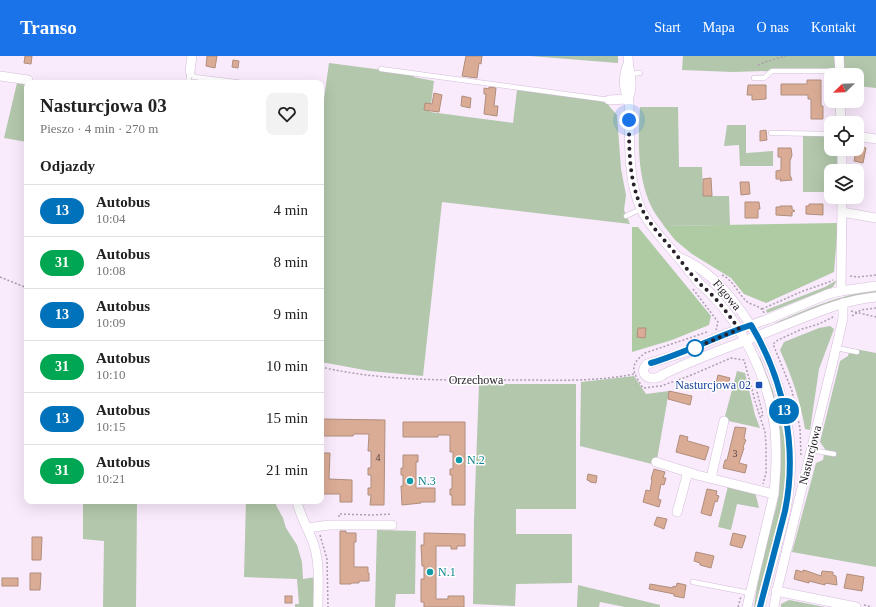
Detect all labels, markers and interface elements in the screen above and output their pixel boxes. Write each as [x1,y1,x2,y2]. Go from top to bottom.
text: Transo [20,17,77,38]
text: Start [654,20,681,35]
text: Mapa [703,20,735,35]
text: O nas [757,20,789,35]
text: Kontakt [811,20,856,35]
north arrow [824,68,864,108]
map controls [824,68,864,204]
button: heart [266,93,308,135]
text: Nasturcjowa 03 [40,95,167,116]
your location [619,110,639,130]
button: locate [824,116,864,156]
text: Pieszo · 4 min · 270 m [40,121,158,136]
text: Odjazdy [40,158,95,174]
button: layers [824,164,864,204]
text: Autobus [96,194,150,210]
text: 4 min [273,202,308,218]
text: 13 [55,203,69,218]
text: 10:04 [96,211,126,226]
text: Autobus [96,246,150,262]
text: 8 min [273,254,308,270]
text: 31 [55,255,69,270]
text: 10:08 [96,263,126,278]
street label: Figowa [710,277,745,314]
text: Autobus [96,298,150,314]
text: 9 min [273,306,308,322]
text: 13 [55,307,69,322]
text: 10:09 [96,315,126,330]
unlabelled marker [686,339,704,357]
text: Autobus [96,350,150,366]
text: 10 min [266,358,308,374]
text: 31 [55,359,69,374]
text: 10:10 [96,367,126,382]
street label: Orzechowa [449,373,504,387]
place label: Nasturcjowa 02 [675,378,751,392]
marker: Nasturcjowa 02 [754,380,764,390]
line badge: 13 [766,398,802,424]
text: Autobus [96,402,150,418]
text: 13 [777,403,791,418]
text: 15 min [266,410,308,426]
text: 13 [55,411,69,426]
text: 10:15 [96,419,126,434]
street label: Nasturcjowa [796,423,824,486]
house number: 3 [733,448,738,459]
house number: 4 [376,452,381,463]
place label: N.2 [467,453,485,467]
text: Autobus [96,454,150,470]
marker: N.2 [454,455,464,465]
text: 21 min [266,462,308,478]
text: 31 [55,463,69,478]
text: 10:21 [96,471,126,486]
place label: N.3 [418,474,436,488]
marker: N.3 [405,476,415,486]
place label: N.1 [438,565,456,579]
marker: N.1 [425,567,435,577]

